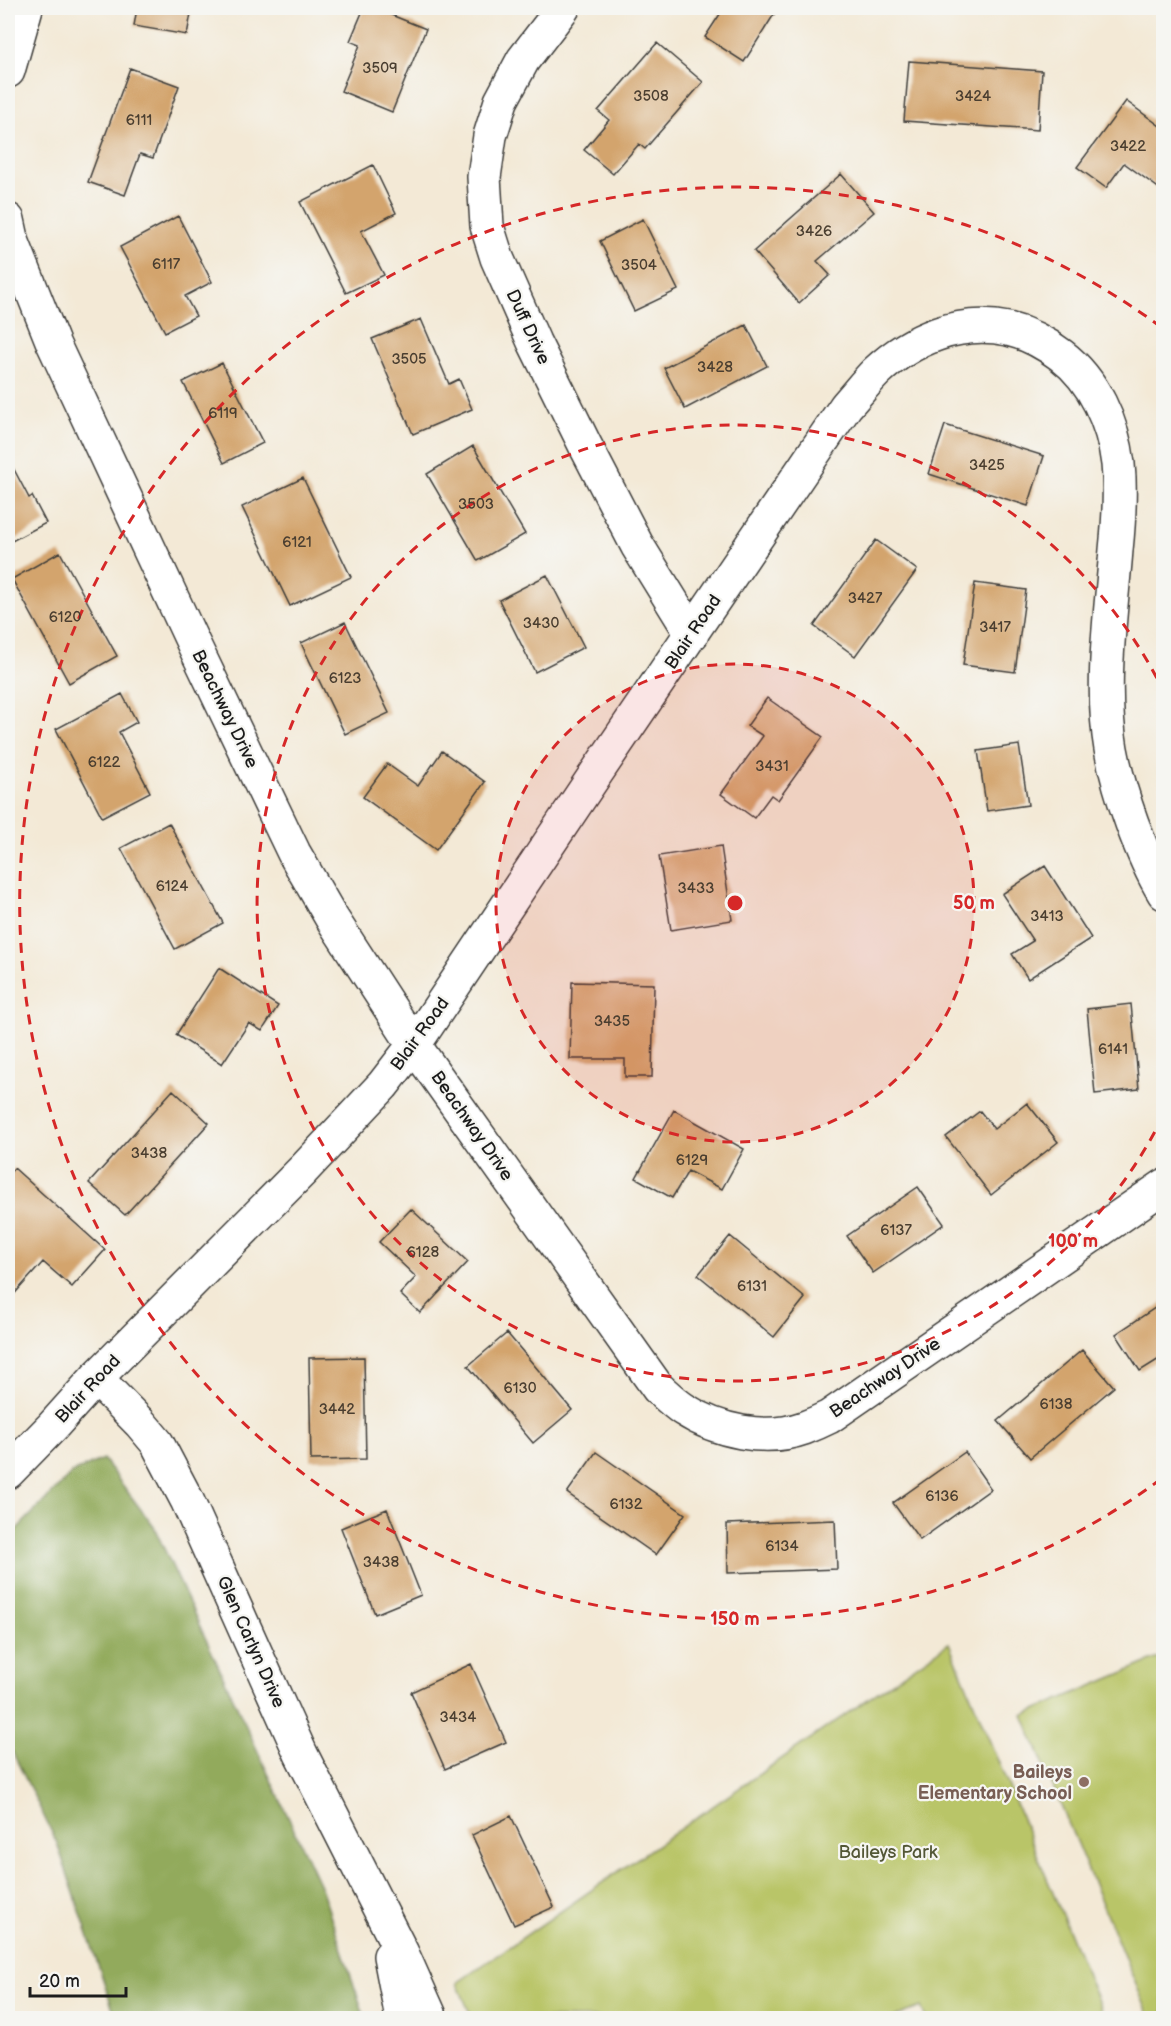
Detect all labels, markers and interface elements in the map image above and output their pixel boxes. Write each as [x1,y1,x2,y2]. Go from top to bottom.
house number: 3509 [362,59,398,78]
house number: 3508 [633,87,669,106]
house number: 3424 [955,87,991,106]
house number: 6111 [126,111,152,130]
house number: 3422 [1110,137,1146,156]
house number: 3426 [796,222,832,241]
house number: 6117 [152,255,181,274]
house number: 3504 [621,256,657,275]
street label: Duff Drive [502,286,555,368]
house number: 3505 [391,350,427,369]
house number: 3428 [697,358,733,377]
house number: 6119 [208,404,238,423]
house number: 3425 [969,456,1005,475]
house number: 3503 [458,495,494,514]
house number: 6121 [282,533,312,552]
house number: 3427 [848,589,883,608]
street label: Blair Road [660,591,726,673]
house number: 6120 [49,608,81,627]
house number: 3430 [523,614,559,633]
house number: 3417 [979,618,1011,637]
street label: Beachway Drive [187,646,263,772]
house number: 6123 [329,669,361,688]
house number: 6122 [88,753,120,772]
house number: 3431 [755,757,789,776]
house number: 6124 [156,877,188,896]
house number: 3433 [678,879,714,898]
centre of rings [725,893,745,913]
text: 50 m [953,893,995,914]
house number: 3413 [1030,907,1064,926]
street label: Blair Road [386,993,454,1075]
house number: 3435 [594,1012,630,1031]
house number: 6141 [1098,1040,1128,1059]
street label: Beachway Drive [426,1067,518,1185]
house number: 3438 [131,1144,167,1163]
house number: 6129 [676,1151,708,1170]
house number: 6137 [880,1221,912,1240]
text: 100 m [1048,1231,1098,1252]
house number: 6128 [407,1243,440,1262]
house number: 6131 [737,1277,767,1296]
street label: Beachway Drive [826,1333,945,1423]
street label: Blair Road [51,1351,125,1427]
house number: 6130 [503,1379,537,1398]
house number: 6138 [1040,1395,1073,1414]
house number: 3442 [319,1400,355,1419]
house number: 6136 [925,1487,959,1506]
house number: 6132 [609,1495,643,1514]
house number: 6134 [765,1537,799,1556]
house number: 3438 [363,1553,399,1572]
street label: Glen Carlyn Drive [213,1573,290,1711]
text: 150 m [710,1609,760,1630]
house number: 3434 [440,1708,476,1727]
place label: Baileys Elementary School [918,1762,1072,1804]
marker: Baileys Elementary School [1077,1775,1091,1789]
park label: Baileys Park [839,1842,938,1863]
scale bar [30,1960,126,1998]
text: 20 m [39,1971,80,1992]

